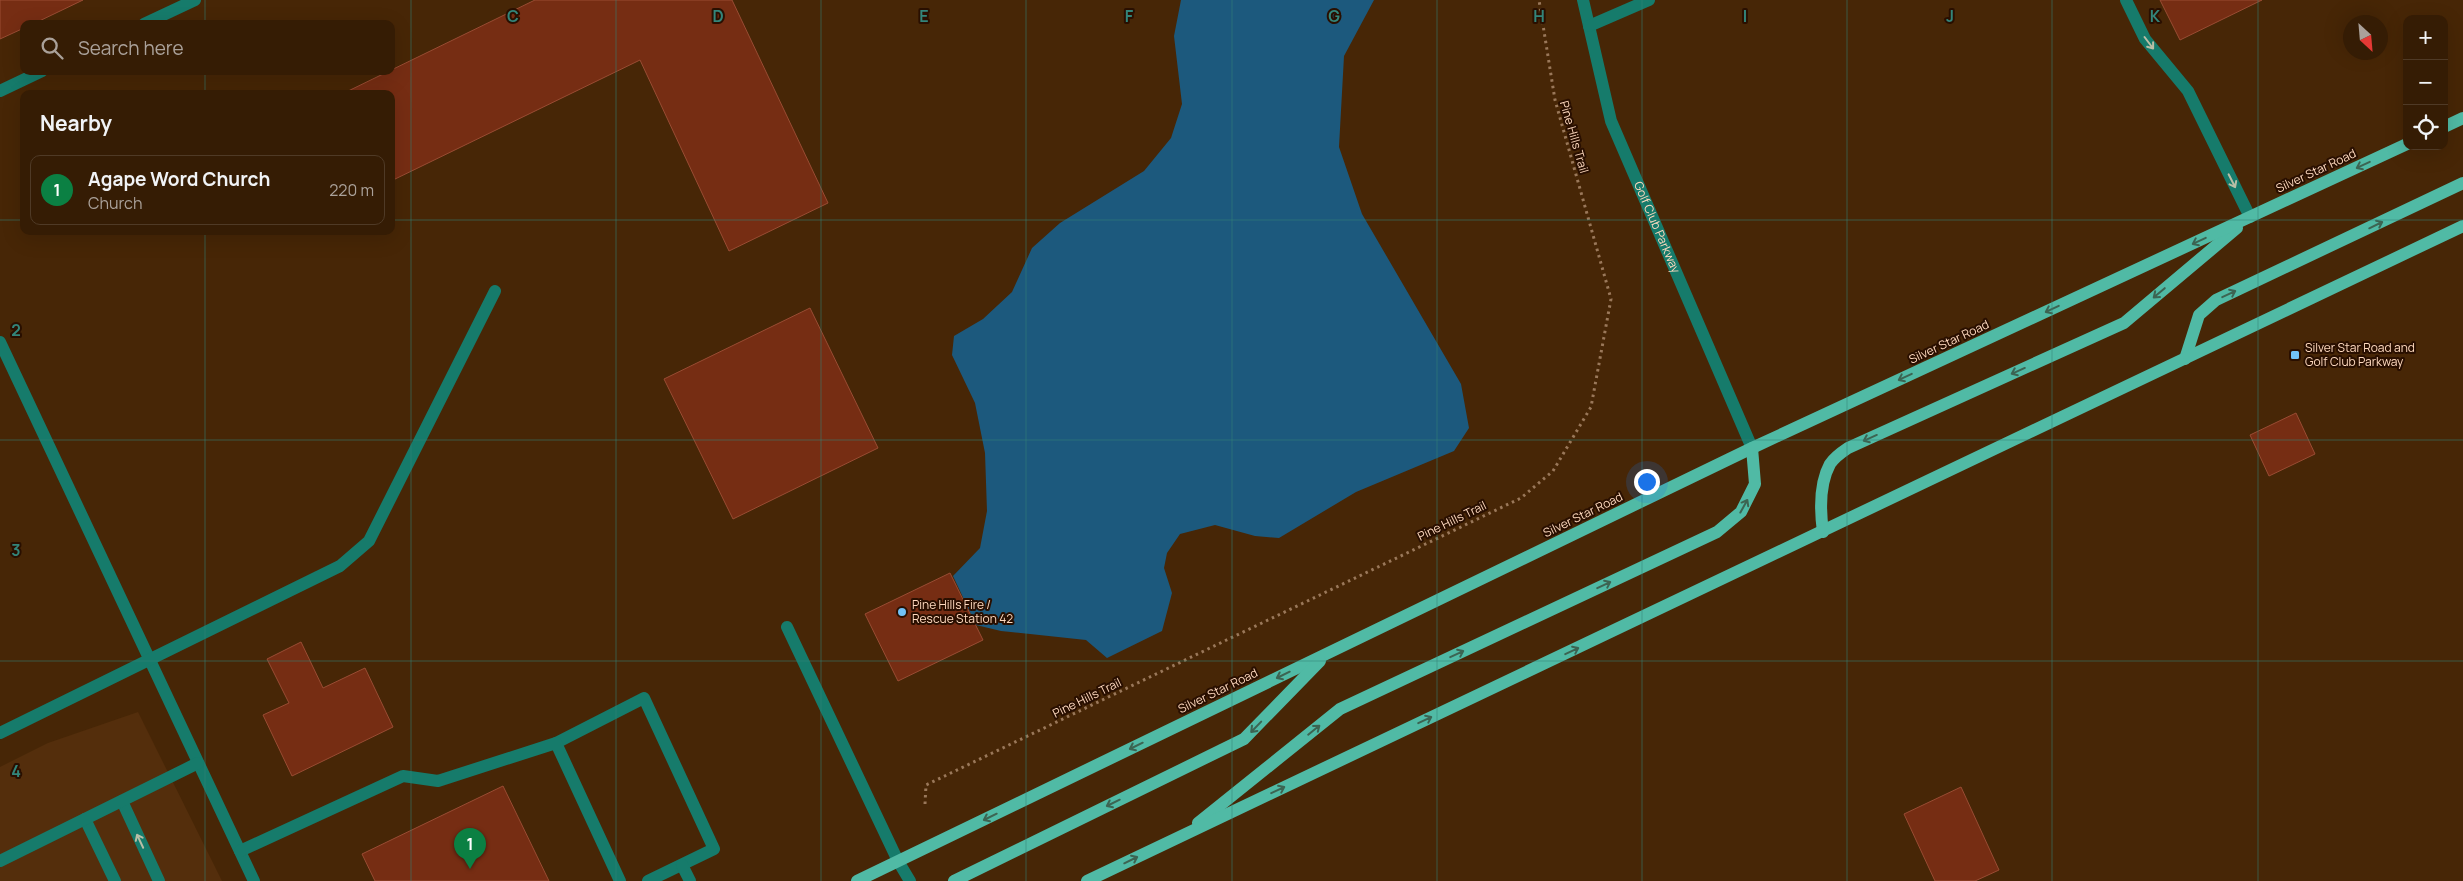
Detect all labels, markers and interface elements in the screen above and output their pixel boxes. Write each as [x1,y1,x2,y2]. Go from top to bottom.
text: C [507,5,519,27]
text: D [712,5,724,27]
text: E [919,5,929,27]
text: F [1125,5,1134,27]
text: G [1328,5,1340,27]
text: H [1533,5,1545,27]
text: I [1743,5,1747,27]
text: J [1946,5,1954,27]
text: K [2150,5,2161,27]
north arrow [2343,15,2388,60]
map controls [2403,15,2448,150]
button: + [2403,15,2448,60]
search box [20,20,395,75]
icon: search [38,34,66,62]
text: Search here [78,35,184,61]
one-way arrow [2143,36,2154,49]
button: − [2403,60,2448,105]
street label: Pine Hills Trail [1556,99,1593,175]
button: locate [2403,105,2448,150]
text: Nearby [40,109,112,137]
street label: Silver Star Road [2273,145,2359,197]
one-way arrow [2355,160,2370,170]
text: Agape Word Church [88,166,270,192]
one-way arrow [2228,173,2237,188]
text: 1 [53,179,61,201]
text: 220 m [329,179,374,201]
street label: Golf Club Parkway [1630,179,1685,276]
text: Church [88,192,142,214]
one-way arrow [2368,219,2383,229]
one-way arrow [2192,236,2207,246]
one-way arrow [2153,288,2166,299]
one-way arrow [2221,288,2236,298]
one-way arrow [2045,305,2060,314]
street label: Silver Star Road [1906,316,1992,368]
text: 2 [11,319,21,341]
place label: Silver Star Road and Golf Club Parkway [2305,339,2415,370]
marker: Silver Star Road and Golf Club Parkway [2289,349,2301,361]
one-way arrow [2011,366,2026,376]
one-way arrow [1897,373,1912,383]
one-way arrow [1863,433,1878,443]
your location [1634,469,1660,495]
street label: Silver Star Road [1540,488,1625,541]
street label: Pine Hills Trail [1414,497,1489,545]
one-way arrow [1739,499,1749,513]
text: 3 [11,539,21,561]
one-way arrow [1596,580,1611,589]
place label: Pine Hills Fire / Rescue Station 42 [912,596,1013,627]
marker: Pine Hills Fire / Rescue Station 42 [896,606,908,618]
one-way arrow [1564,645,1579,655]
one-way arrow [1449,649,1464,658]
street label: Silver Star Road [1175,664,1260,717]
one-way arrow [1275,670,1290,680]
street label: Pine Hills Trail [1049,674,1124,722]
one-way arrow [1417,715,1432,725]
one-way arrow [1250,720,1262,733]
one-way arrow [1308,724,1321,735]
one-way arrow [1129,742,1144,751]
text: 4 [11,760,21,782]
one-way arrow [1270,785,1285,794]
one-way arrow [1106,798,1121,808]
one-way arrow [983,813,998,822]
pin: 1 [454,828,486,869]
one-way arrow [135,834,145,849]
one-way arrow [1123,855,1138,864]

